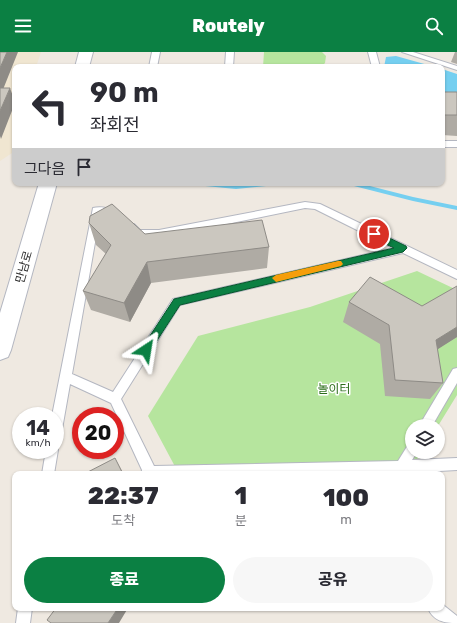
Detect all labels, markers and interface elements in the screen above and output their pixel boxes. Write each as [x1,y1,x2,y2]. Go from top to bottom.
icon: menu [12,15,34,37]
text: Routely [192,15,265,37]
icon: search [423,15,445,37]
text: 90 m [90,76,159,109]
icon: left [24,80,76,132]
text: 좌회전 [90,114,140,136]
icon: arrive [73,156,95,178]
text: 그다음 [24,160,65,178]
pin [357,217,391,251]
icon: arrive [363,223,385,245]
street label: 만남로 [13,249,35,285]
position arrow [125,329,167,371]
park label: 놀이터 [317,382,351,396]
speed limit sign: 20 [72,407,124,459]
text: 14 [26,416,50,440]
map controls [405,419,445,459]
button: layers [405,419,445,459]
text: km/h [26,437,50,449]
text: 22:37 [88,482,159,510]
text: 1 [234,482,247,510]
text: 100 [323,484,369,512]
text: m [340,512,352,527]
text: 도착 [111,513,135,528]
text: 분 [235,513,247,528]
button: 종료 [24,557,225,603]
button: 공유 [233,557,433,603]

